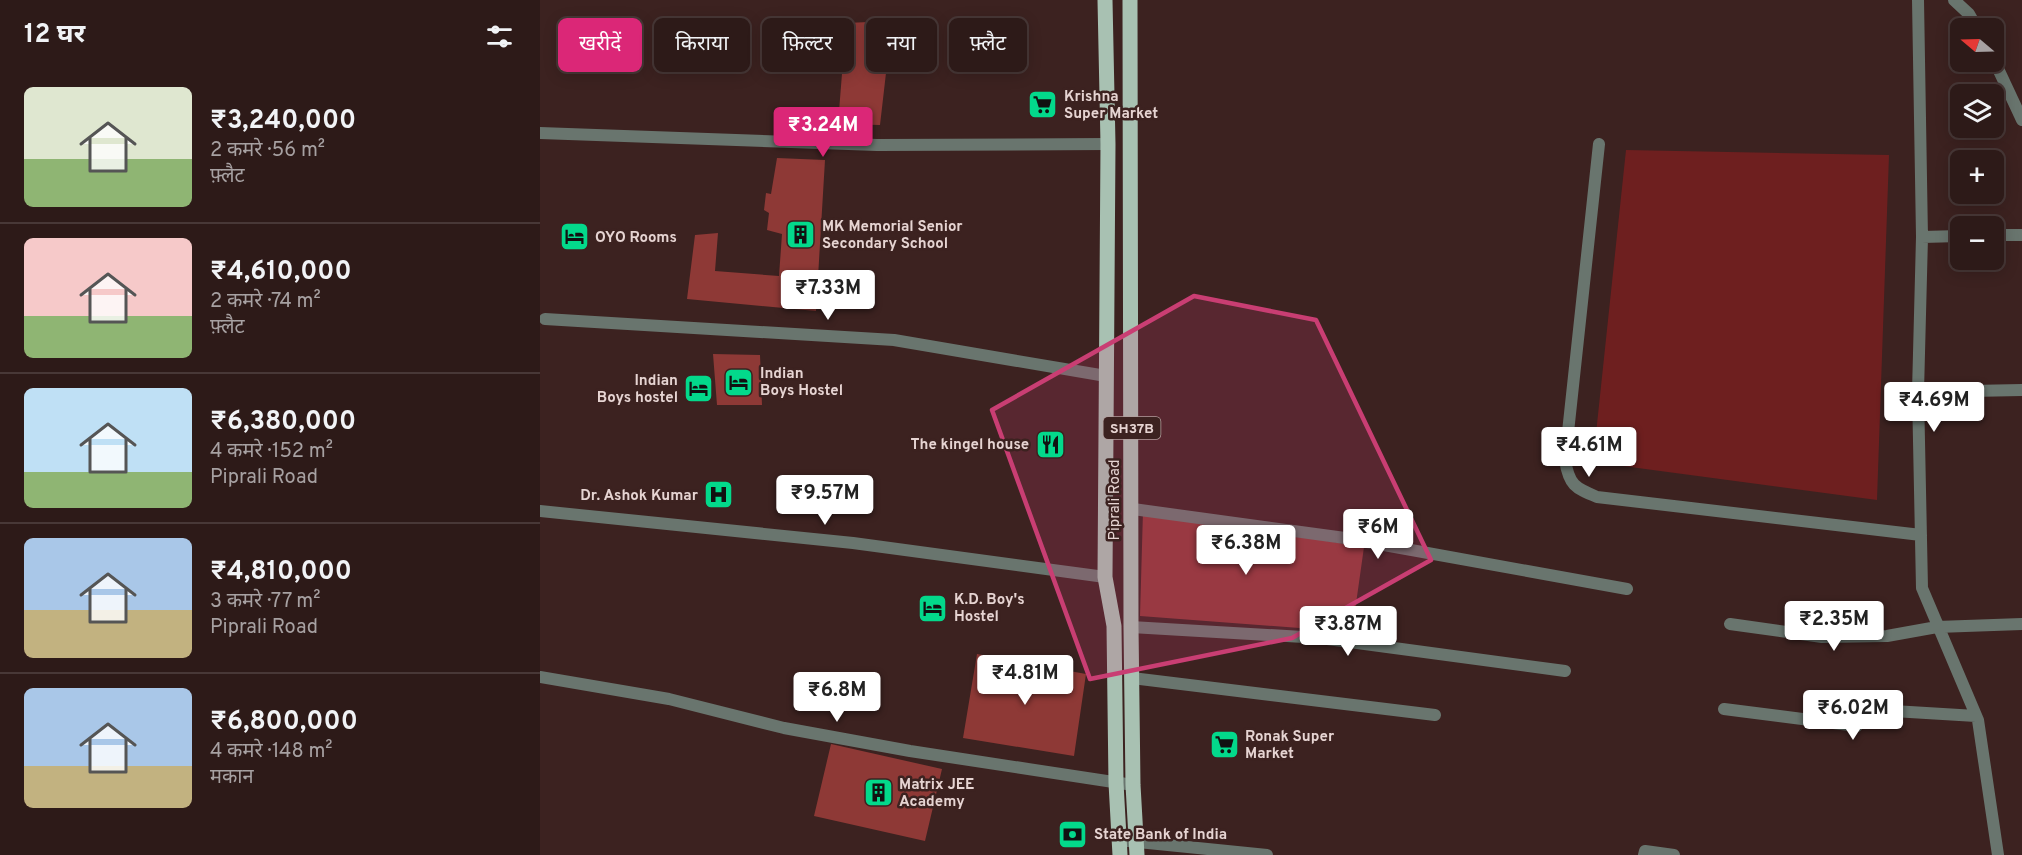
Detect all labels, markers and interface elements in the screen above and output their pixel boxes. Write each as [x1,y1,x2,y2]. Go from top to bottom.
chip: खरीदें [558,18,642,72]
chip: किराया [654,18,750,72]
chip: फ़िल्टर [762,18,854,72]
chip: नया [866,18,937,72]
chip: फ़्लैट [949,18,1027,72]
north arrow [1950,18,2004,72]
map controls [1950,18,2004,270]
text: 12 घर [24,19,85,52]
icon: filters [483,20,516,53]
button: layers [1950,84,2004,138]
place label: Krishna Super Market [1064,88,1158,124]
supermarket icon: Krishna Super Market [1027,89,1059,121]
text: ₹3,240,000 [210,105,356,138]
pin: ₹3.24M [774,107,872,158]
icon: home [72,111,144,183]
text: ₹3.24M [788,113,858,139]
text: 2 कमरे · 56 m² [210,138,325,164]
button: + [1950,150,2004,204]
text: फ़्लैट [210,164,245,190]
button: − [1950,216,2004,270]
place label: MK Memorial Senior Secondary School [822,218,963,254]
building icon: MK Memorial Senior Secondary School [785,219,817,251]
hotel icon: OYO Rooms [558,221,590,253]
place label: OYO Rooms [595,229,677,248]
text: ₹4,610,000 [210,256,352,289]
icon: home [72,262,144,334]
pin: ₹7.33M [779,270,877,321]
text: ₹7.33M [795,276,861,302]
text: 2 कमरे · 74 m² [210,289,321,315]
text: फ़्लैट [210,315,245,341]
place label: Indian Boys Hostel [760,365,843,401]
hotel icon: Indian Boys Hostel [723,366,755,398]
place label: Indian Boys hostel [597,372,678,408]
hotel icon: Indian Boys hostel [683,373,715,405]
pin: ₹4.69M [1885,382,1983,433]
text: ₹4.69M [1898,388,1970,414]
text: ₹6,380,000 [210,406,356,439]
icon: home [72,412,144,484]
road number: SH37B [1104,417,1160,439]
pin: ₹4.61M [1540,427,1638,478]
restaurant icon: The kingel house [1034,428,1066,460]
text: ₹4.61M [1555,433,1623,459]
place label: The kingel house [910,436,1029,455]
text: 4 कमरे · 152 m² [210,439,333,465]
street label: Piprali Road [1106,459,1125,541]
text: Piprali Road [210,465,318,491]
pin: ₹9.57M [776,475,874,526]
hospital icon: Dr. Ashok Kumar [703,479,735,511]
text: ₹9.57M [790,481,860,507]
place label: Dr. Ashok Kumar [580,487,699,506]
pin: ₹6M [1349,509,1407,560]
text: ₹6M [1357,515,1399,541]
pin: ₹6.38M [1197,525,1295,576]
text: ₹6.38M [1211,531,1281,557]
text: ₹4,810,000 [210,556,352,589]
icon: home [72,562,144,634]
text: 3 कमरे · 77 m² [210,589,321,615]
place label: K.D. Boy's Hostel [954,591,1025,627]
hotel icon: K.D. Boy's Hostel [917,592,949,624]
pin: ₹2.35M [1785,601,1883,652]
pin: ₹3.87M [1299,606,1397,657]
text: ₹2.35M [1799,607,1869,633]
text: ₹3.87M [1314,612,1382,638]
text: Piprali Road [210,615,318,641]
pin: ₹4.81M [976,655,1074,706]
text: ₹4.81M [991,661,1059,687]
pin: ₹6.8M [795,672,879,723]
text: ₹6.8M [808,678,866,704]
pin: ₹6.02M [1804,690,1902,741]
text: ₹6.02M [1817,696,1889,722]
text: ₹6,800,000 [210,706,358,739]
icon: home [72,712,144,784]
place label: Ronak Super Market [1245,728,1335,764]
supermarket icon: Ronak Super Market [1208,729,1240,761]
text: 4 कमरे · 148 m² [210,739,333,765]
text: मकान [210,765,254,791]
place label: Matrix JEE Academy [899,776,974,812]
building icon: Matrix JEE Academy [862,777,894,809]
bank icon: State Bank of India [1057,818,1089,850]
place label: State Bank of India [1094,826,1227,845]

